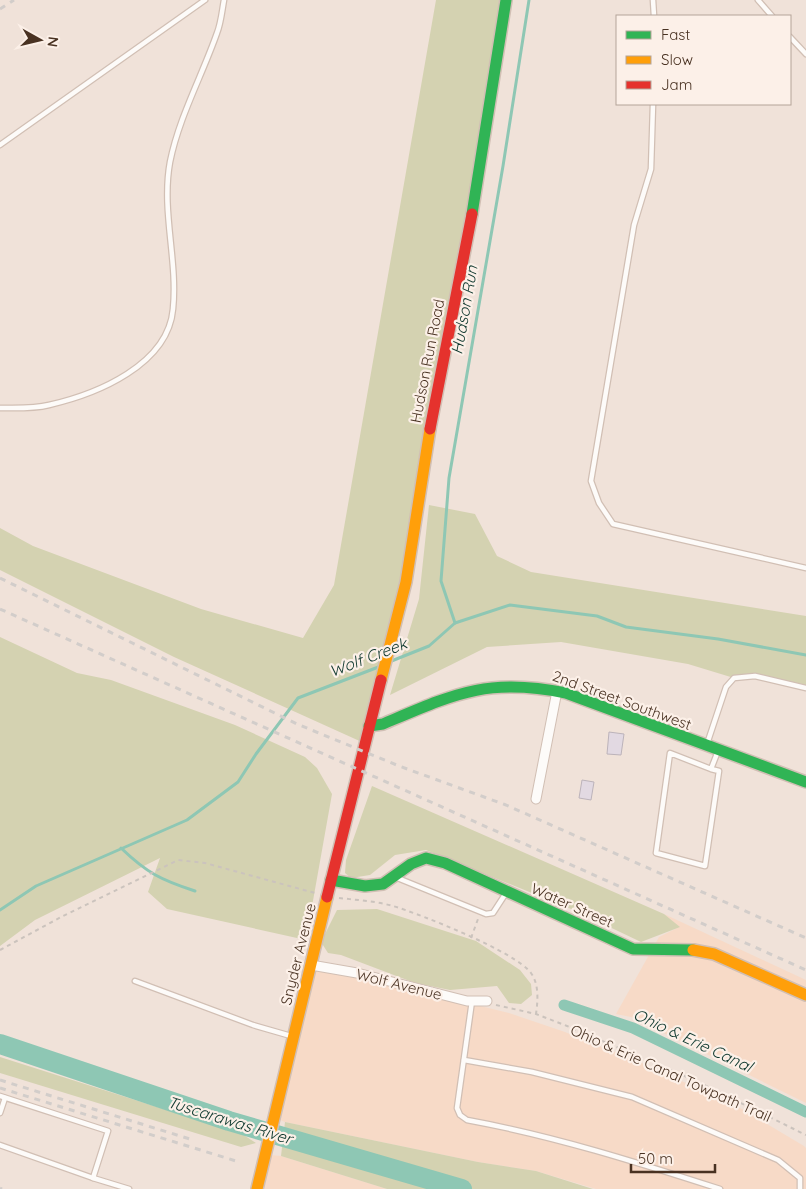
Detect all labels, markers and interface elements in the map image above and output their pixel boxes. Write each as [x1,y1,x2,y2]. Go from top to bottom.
north arrow [15,15,65,65]
legend [616,15,791,105]
text: Fast [661,25,690,44]
text: N [43,35,63,48]
text: Slow [661,50,693,69]
text: Jam [661,75,692,94]
water label: Hudson Run [446,263,482,356]
street label: Hudson Run Road [406,297,448,425]
water label: Wolf Creek [326,633,411,681]
street label: 2nd Street Southwest [550,666,694,734]
street label: Water Street [528,878,616,932]
street label: Snyder Avenue [276,901,320,1007]
street label: Wolf Avenue [354,964,444,1004]
water label: Ohio & Erie Canal [630,1004,758,1077]
street label: Ohio & Erie Canal Towpath Trail [568,1020,774,1126]
water label: Tuscarawas River [165,1092,297,1149]
scale bar [631,1142,715,1174]
text: 50 m [638,1149,673,1168]

